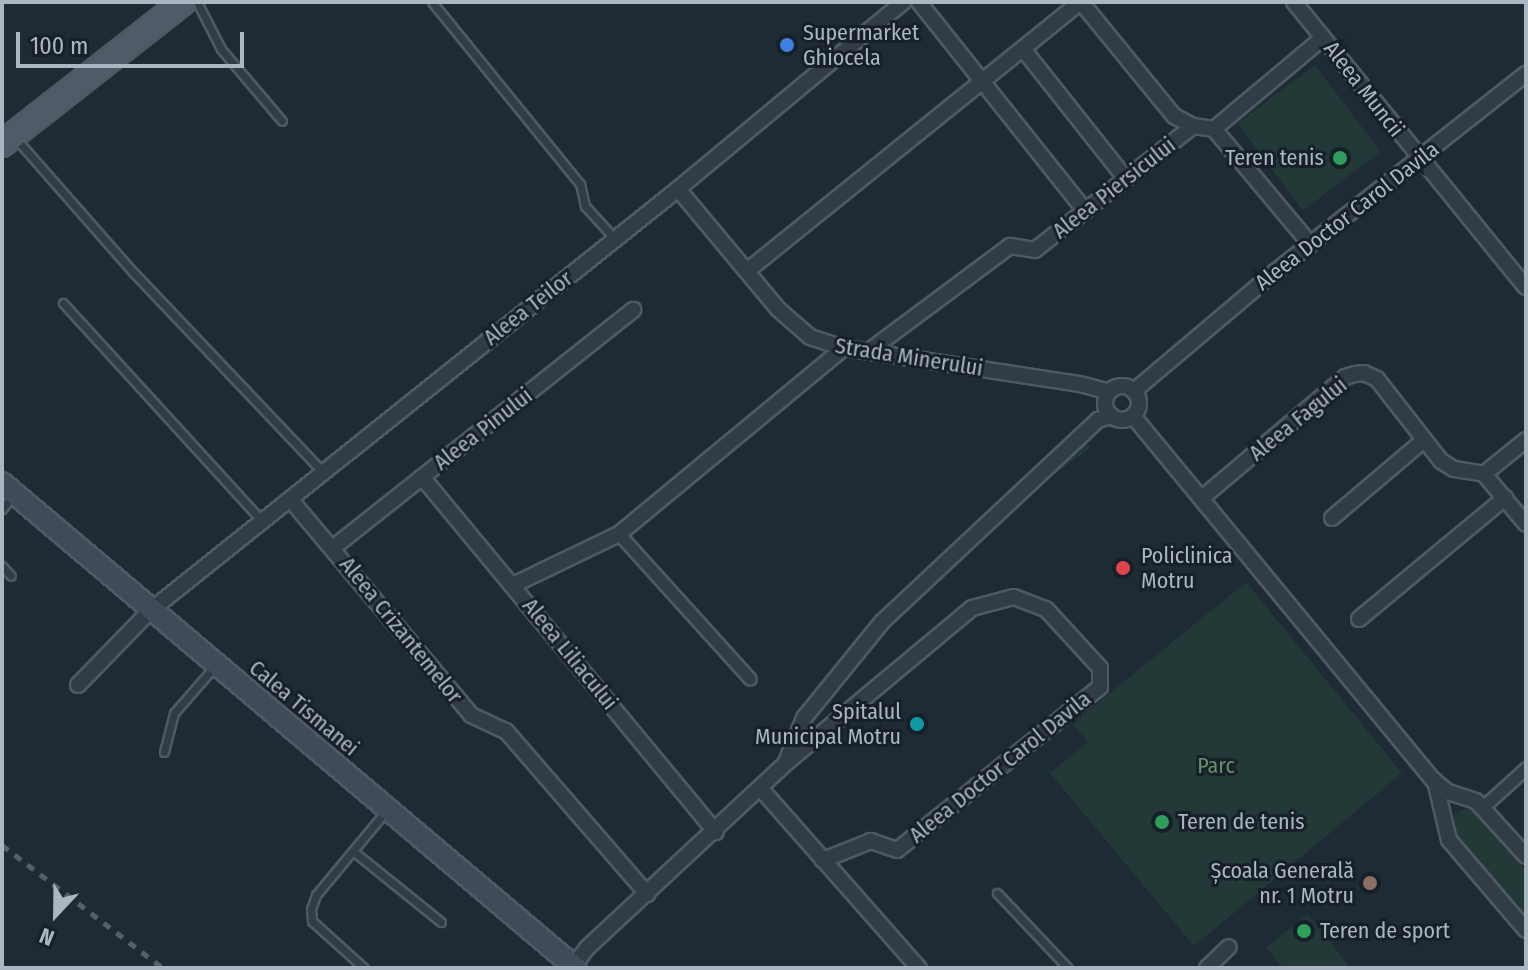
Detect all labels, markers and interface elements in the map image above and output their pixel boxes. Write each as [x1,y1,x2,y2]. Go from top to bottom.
scale bar [20,16,248,66]
place label: Supermarket Ghiocela [803,19,919,70]
text: 100 m [30,32,88,60]
marker: Supermarket Ghiocela [778,36,796,54]
street label: Aleea Muncii [1319,36,1409,142]
street label: Aleea Piersicului [1047,132,1181,244]
street label: Aleea Doctor Carol Davila [1250,136,1444,296]
place label: Teren tenis [1225,145,1324,171]
marker: Teren tenis [1331,149,1349,167]
street label: Aleea Teilor [478,265,578,351]
street label: Strada Minerului [833,332,985,382]
street label: Aleea Fagului [1244,372,1352,466]
street label: Aleea Pinului [428,382,538,476]
place label: Policlinica Motru [1141,542,1233,594]
street label: Aleea Crizantemelor [334,552,468,708]
marker: Policlinica Motru [1112,557,1134,579]
street label: Aleea Liliacului [517,593,623,715]
street label: Calea Tismanei [244,655,364,761]
street label: Aleea Doctor Carol Davila [904,686,1096,848]
place label: Spitalul Municipal Motru [755,698,901,750]
marker: Spitalul Municipal Motru [908,715,926,733]
park label: Parc [1197,753,1235,779]
place label: Teren de tenis [1178,809,1305,835]
marker: Teren de tenis [1153,813,1171,831]
place label: Școala Generală nr. 1 Motru [1211,857,1354,908]
north arrow [16,874,96,954]
marker: Școala Generală nr. 1 Motru [1361,874,1379,892]
place label: Teren de sport [1320,918,1450,944]
text: N [36,922,58,952]
marker: Teren de sport [1295,922,1313,940]

